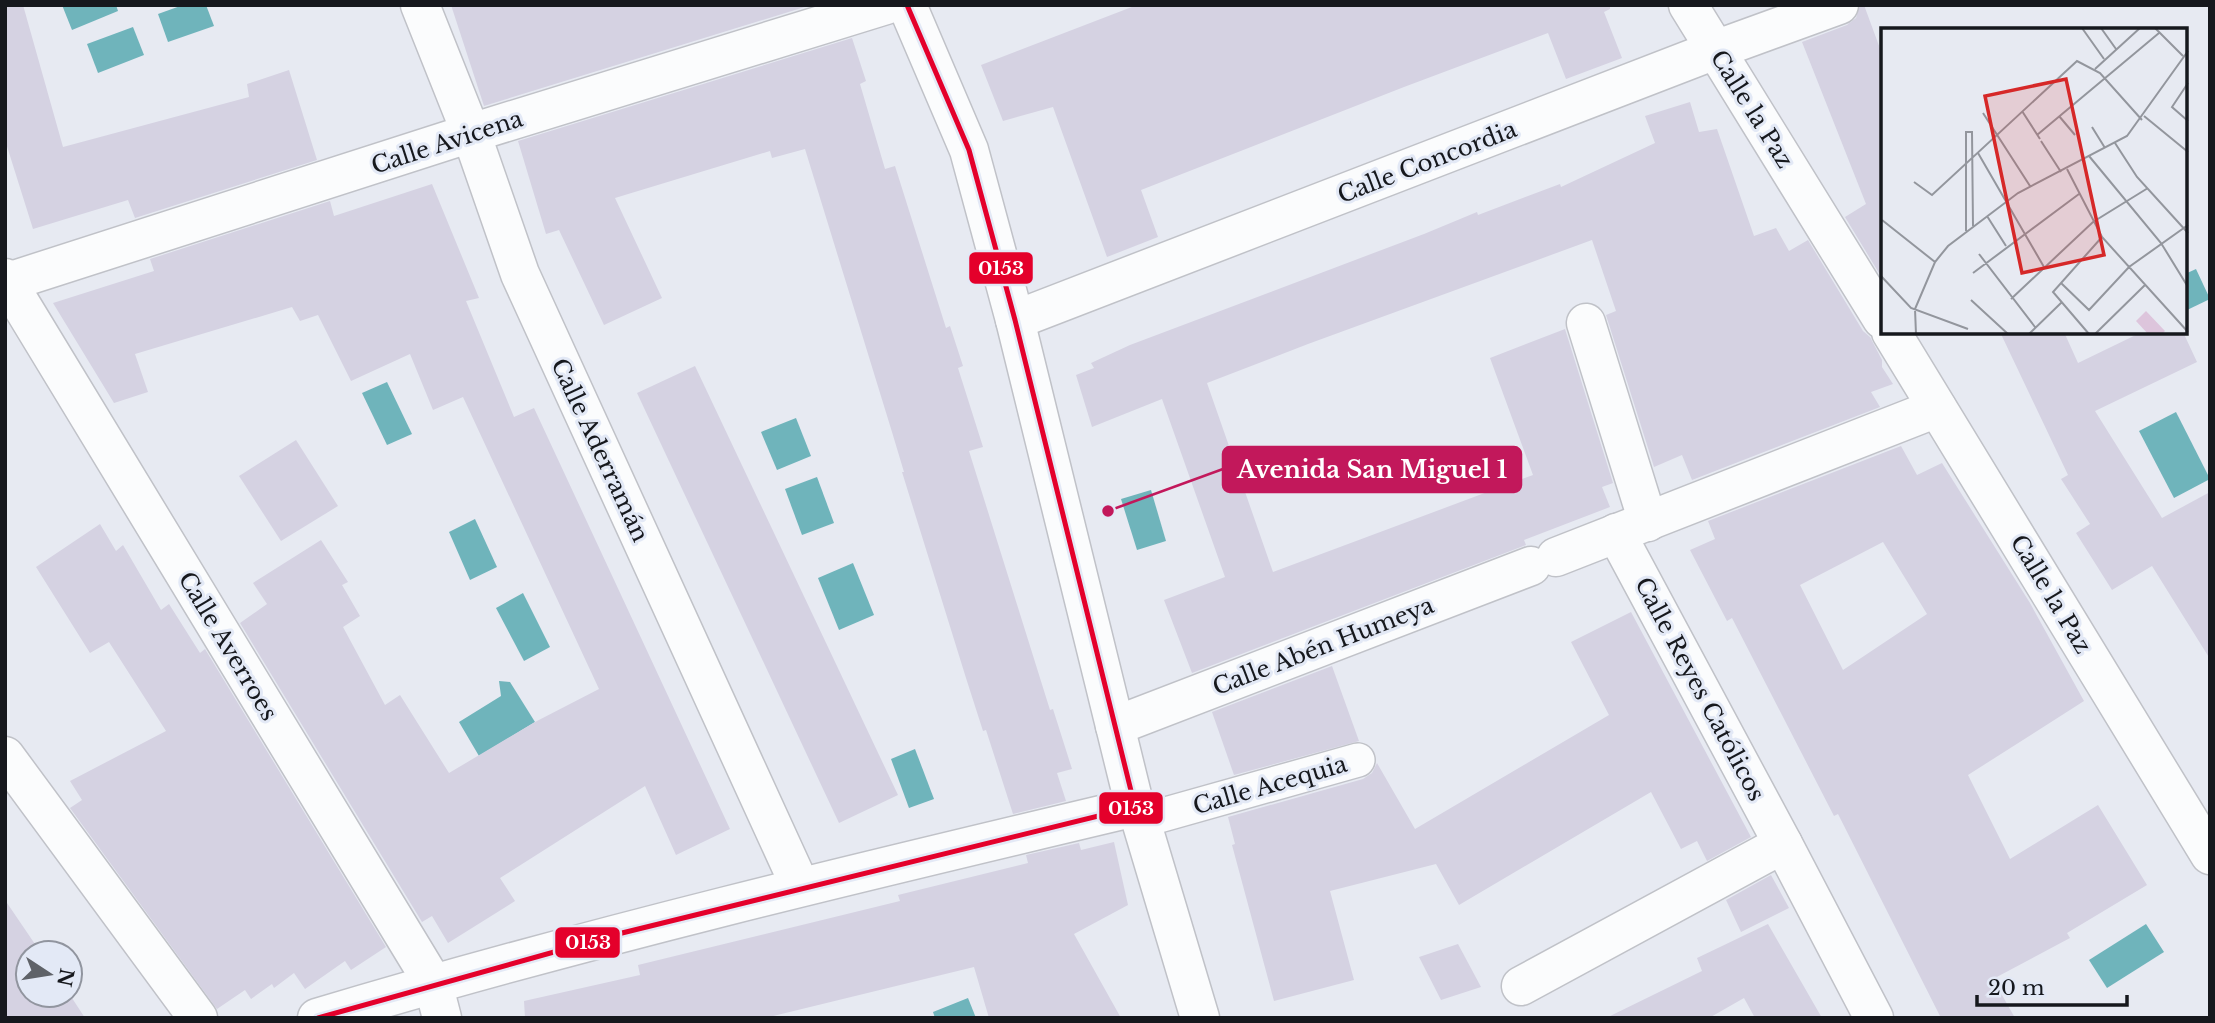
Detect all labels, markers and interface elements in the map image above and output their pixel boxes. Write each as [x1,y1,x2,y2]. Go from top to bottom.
inset map [1881,28,2187,334]
street label: Calle la Paz [1705,45,1799,173]
street label: Calle Avicena [368,104,526,180]
street label: Calle Concordia [1334,115,1521,209]
line badge: 0153 [968,251,1034,285]
text: 0153 [978,257,1024,280]
street label: Calle Aderramán [545,354,655,546]
callout: Avenida San Miguel 1 [1223,447,1521,492]
text: Avenida San Miguel 1 [1236,455,1507,484]
street label: Calle la Paz [2005,530,2097,658]
street label: Calle Averroes [173,567,283,725]
street label: Calle Reyes Católicos [1629,572,1771,806]
street label: Calle Abén Humeya [1209,591,1438,701]
street label: Calle Acequia [1190,750,1350,820]
line badge: 0153 [1098,791,1164,825]
text: 0153 [1108,797,1154,820]
line badge: 0153 [554,926,621,959]
text: 0153 [565,931,611,954]
north arrow [14,939,84,1009]
scale bar [1977,964,2128,1008]
text: N [52,966,78,989]
text: 20 m [1988,975,2045,1001]

